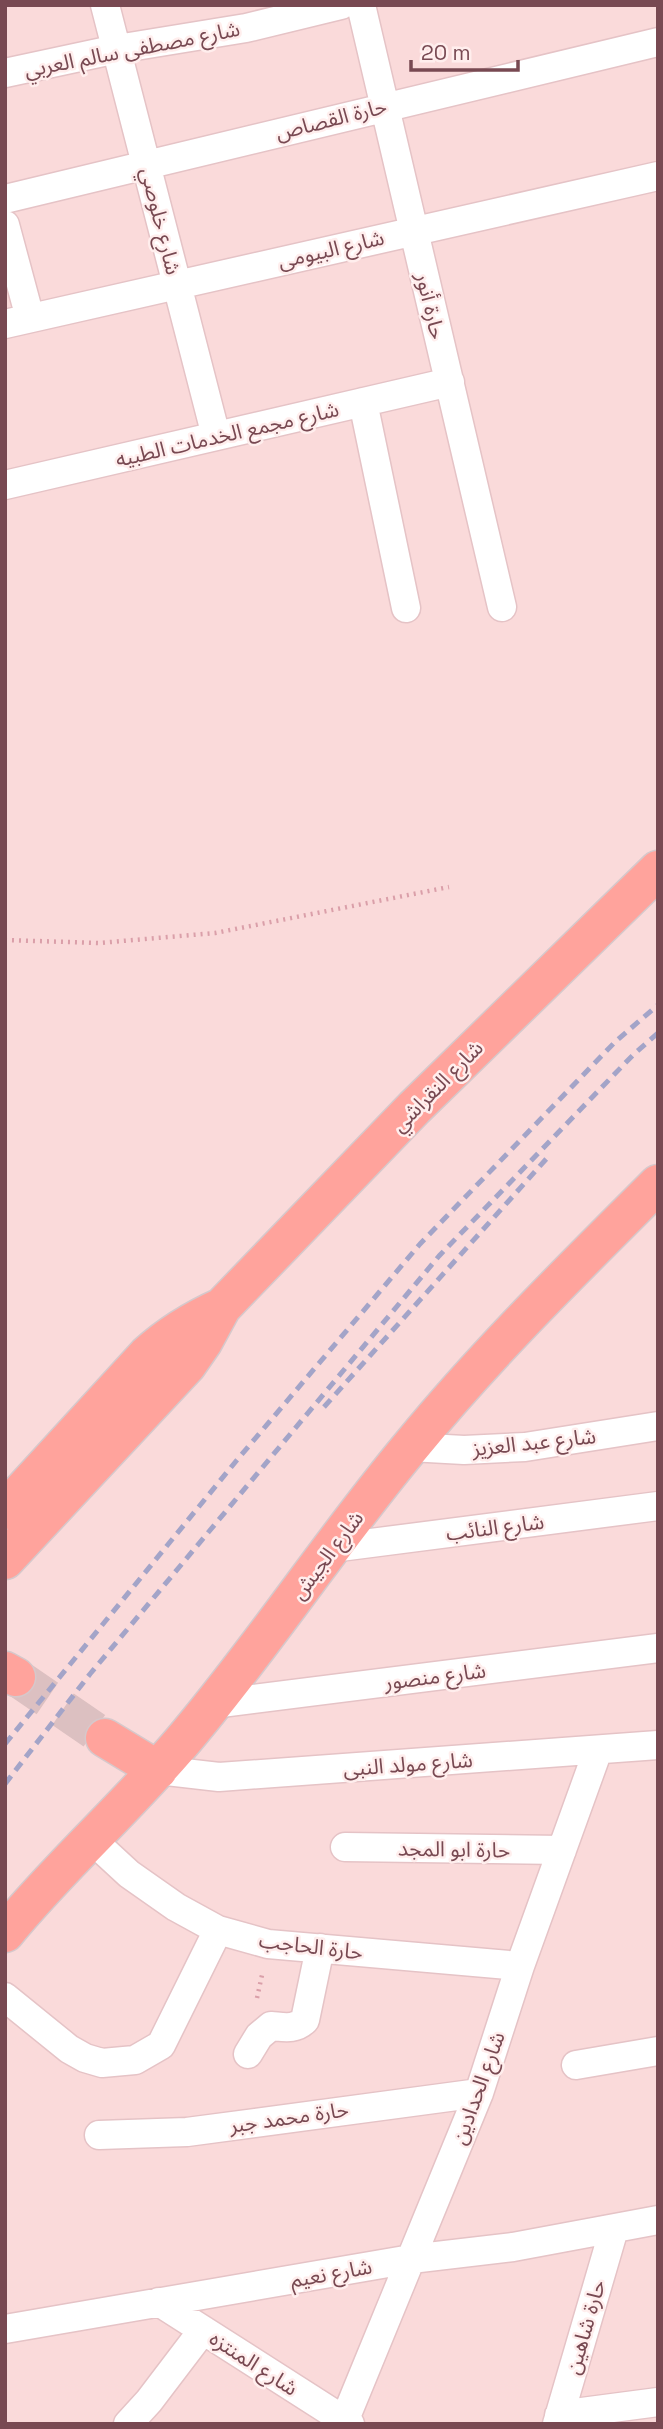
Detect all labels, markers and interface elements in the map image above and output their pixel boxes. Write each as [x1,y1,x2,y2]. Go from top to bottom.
street label: شارع مصطفى سالم العربي [22,15,243,86]
scale bar [411,28,518,72]
text: 20 m [421,39,471,66]
street label: حارة القصاص [273,92,389,146]
street label: شارع خلوصي [132,165,187,278]
street label: شارع البيومى [275,224,387,276]
street label: حارة أنور [410,269,452,342]
street label: شارع مجمع الخدمات الطبيه [113,395,342,475]
street label: شارع النقراشي [385,1034,491,1140]
street label: شارع عبد العزيز [470,1422,597,1464]
street label: شارع الجيش [285,1505,371,1606]
street label: شارع النائب [444,1508,546,1548]
street label: شارع منصور [382,1656,488,1698]
street label: شارع مولد النبى [342,1746,474,1784]
street label: حارة ابو المجد [398,1835,510,1863]
street label: حارة الحاجب [257,1926,365,1966]
street label: شارع الحدادين [445,2028,513,2149]
street label: حارة محمد جبر [227,2095,350,2139]
street label: شارع نعيم [288,2253,374,2295]
street label: حارة شاهين [559,2277,611,2377]
street label: شارع المنتزه [204,2324,303,2403]

